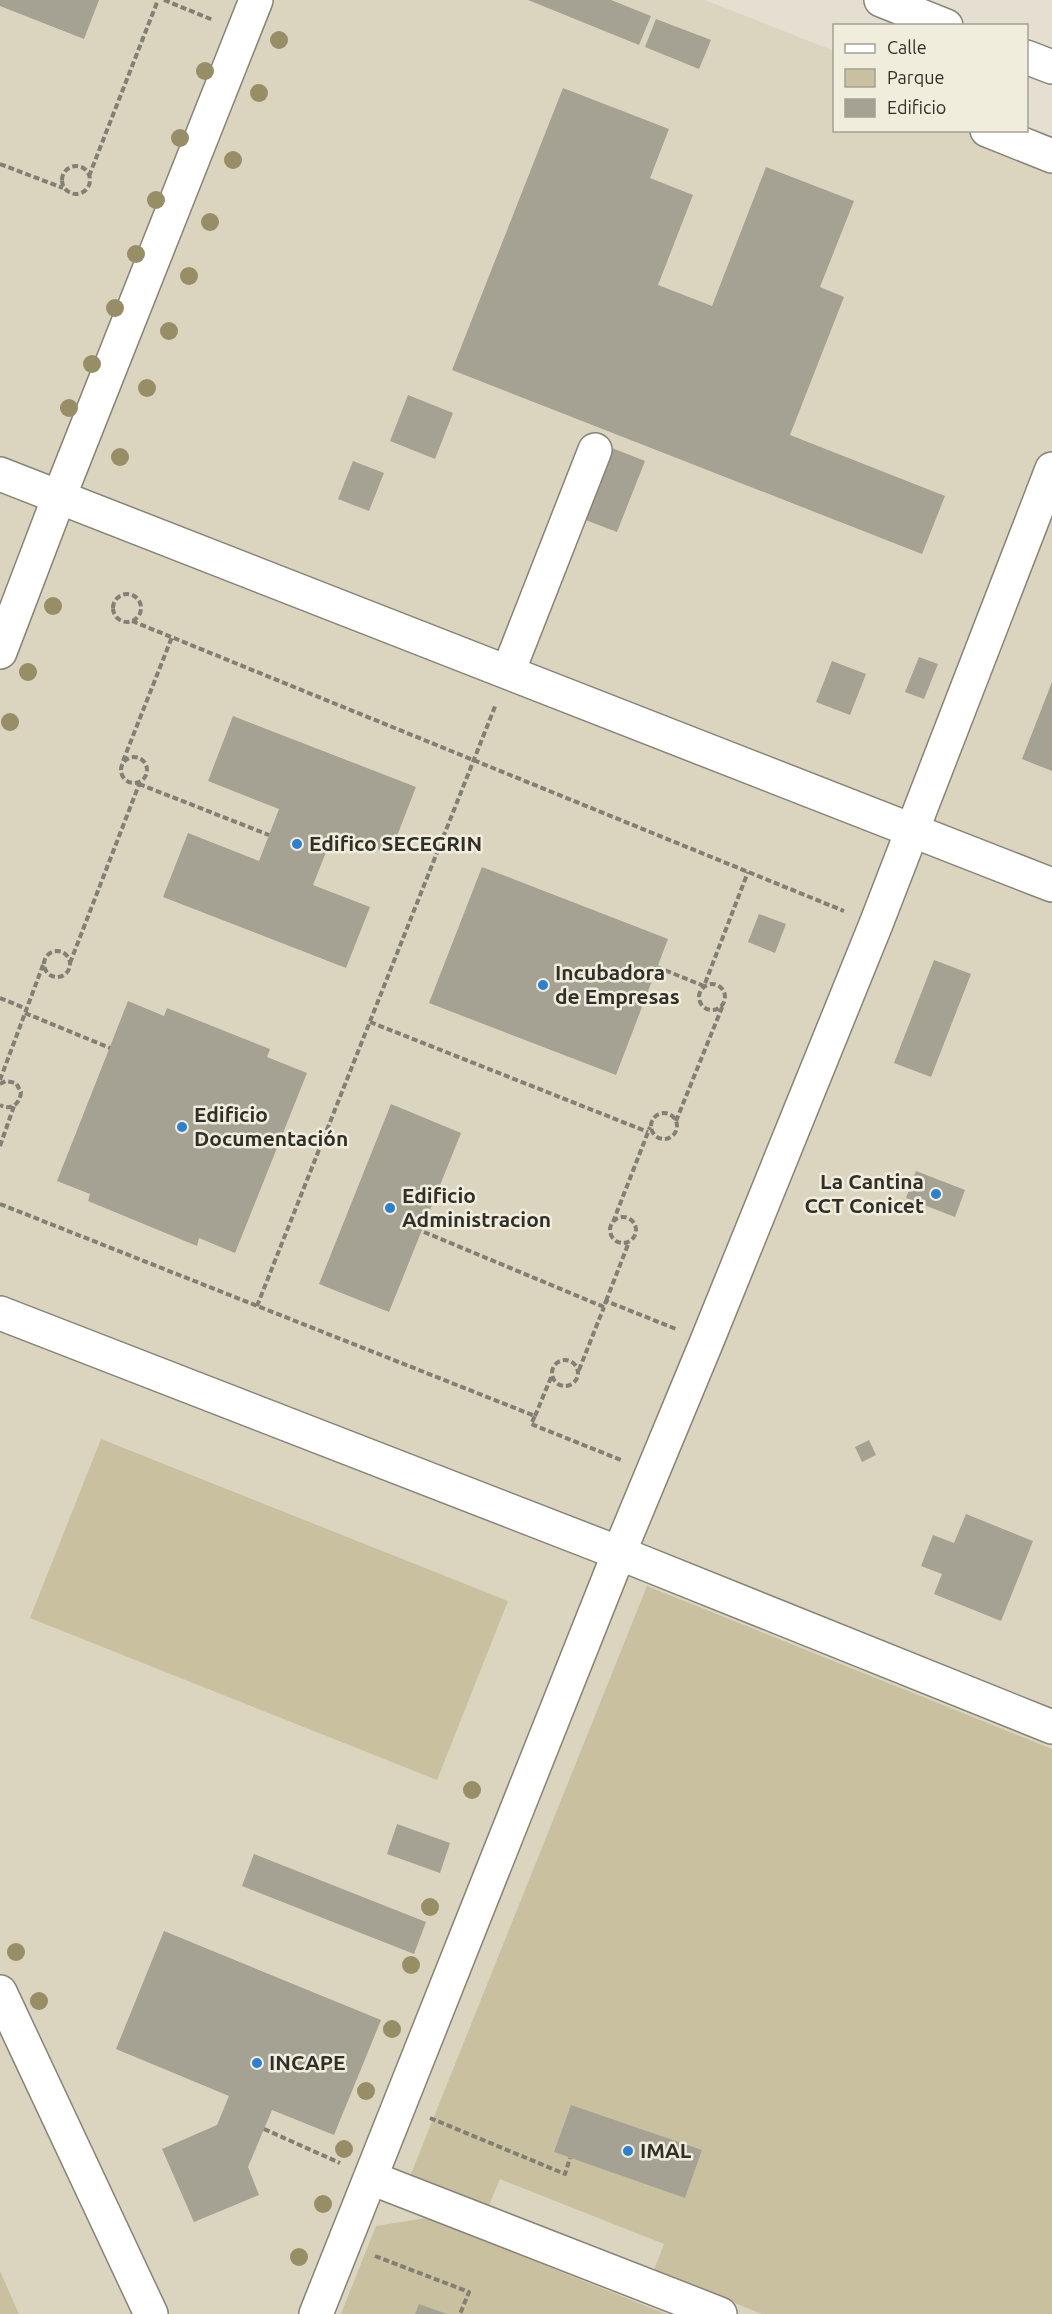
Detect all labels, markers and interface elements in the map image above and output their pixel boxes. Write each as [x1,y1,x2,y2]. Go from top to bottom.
legend [833,24,1028,132]
text: Calle [887,37,927,57]
text: Parque [887,67,944,87]
text: Edificio [887,97,946,117]
place label: Edifico SECEGRIN [309,831,482,855]
marker: Edifico SECEGRIN [290,837,304,851]
place label: Incubadora de Empresas [555,960,680,1008]
marker: Incubadora de Empresas [536,978,550,992]
place label: Edificio Documentación [194,1102,348,1150]
marker: Edificio Documentación [175,1120,189,1134]
place label: La Cantina CCT Conicet [805,1169,924,1217]
place label: Edificio Administracion [402,1183,551,1231]
marker: La Cantina CCT Conicet [929,1187,943,1201]
marker: Edificio Administracion [383,1201,397,1215]
place label: INCAPE [269,2050,346,2074]
marker: INCAPE [250,2056,264,2070]
place label: IMAL [640,2138,692,2162]
marker: IMAL [621,2144,635,2158]

